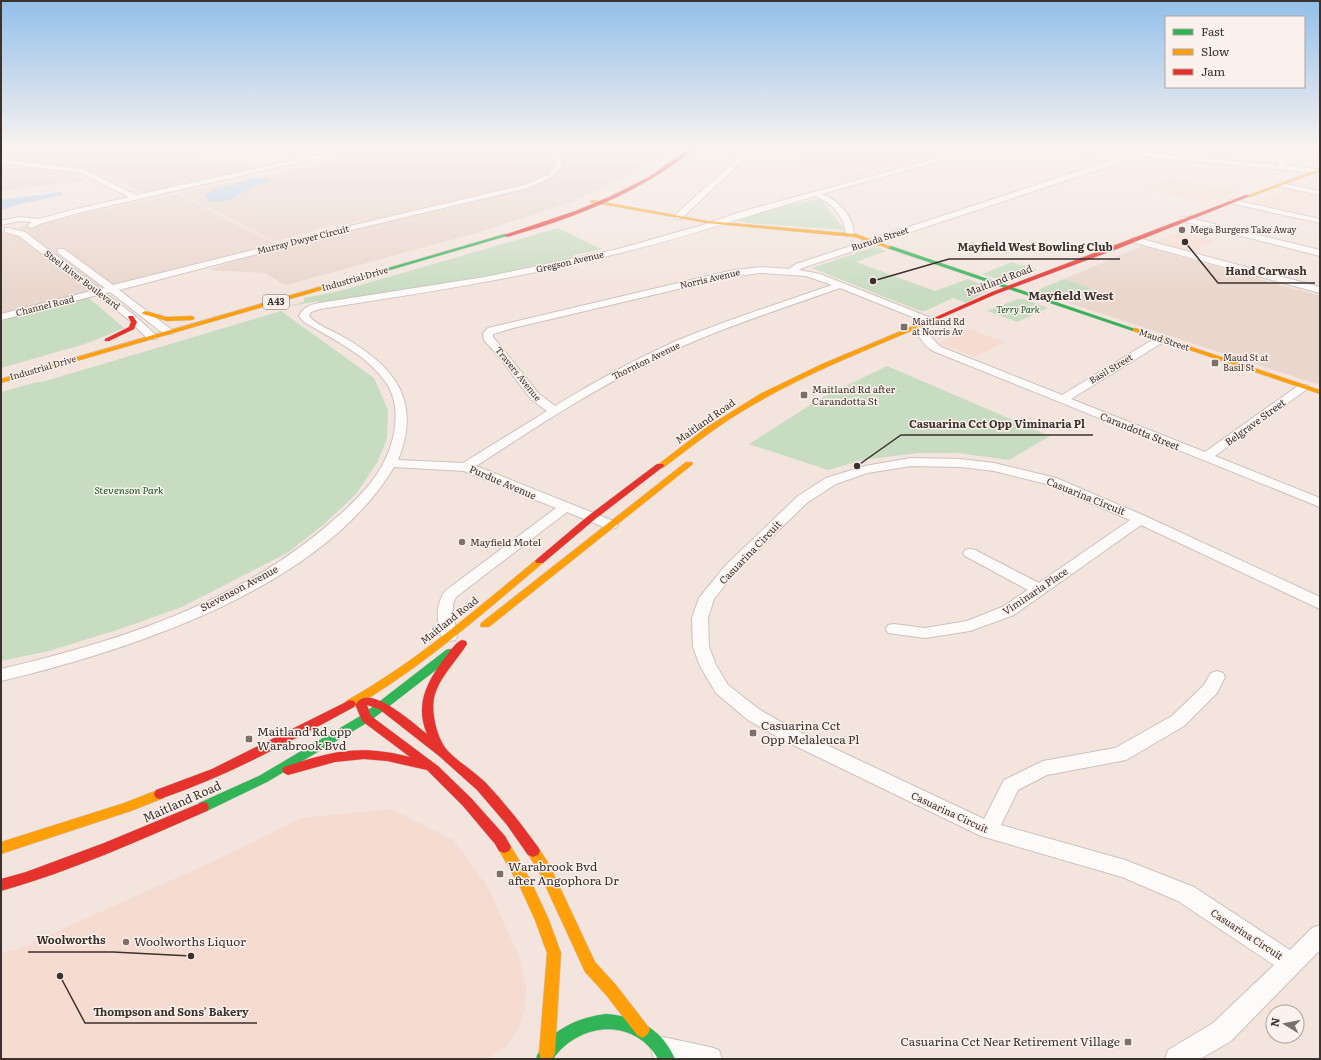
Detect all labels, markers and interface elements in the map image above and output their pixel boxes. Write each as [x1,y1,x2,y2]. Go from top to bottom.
legend [1165,16,1305,88]
text: Fast [1201,22,1225,40]
text: Slow [1201,42,1230,60]
text: Jam [1201,62,1226,80]
street label: Murray Dwyer Circuit [255,221,351,257]
street label: Buruda Street [849,222,910,254]
place label: Mega Burgers Take Away [1190,222,1297,236]
marker: Mega Burgers Take Away [1177,225,1187,235]
callout: Mayfield West Bowling Club [949,236,1120,259]
text: Mayfield West Bowling Club [957,238,1113,254]
street label: Steel River Boulevard [42,246,124,313]
street label: Gregson Avenue [535,246,605,276]
street label: Maitland Road [964,260,1034,299]
callout: Hand Carwash [1218,260,1315,283]
street label: Industrial Drive [320,262,390,294]
text: Hand Carwash [1225,262,1307,278]
street label: Norris Avenue [678,264,741,292]
district label: Mayfield West [1028,286,1115,304]
street label: Channel Road [14,291,76,319]
road number: A43 [263,295,289,309]
park label: Terry Park [996,302,1040,316]
place label: Maitland Rd at Norris Av [912,314,965,338]
marker: Maitland Rd at Norris Av [899,322,909,332]
street label: Maud Street [1137,324,1192,354]
street label: Thornton Avenue [609,337,682,383]
street label: Travers Avenue [492,343,545,404]
street label: Basil Street [1086,350,1135,387]
place label: Maud St at Basil St [1223,350,1269,374]
street label: Industrial Drive [8,351,78,383]
marker: Maud St at Basil St [1210,358,1220,368]
place label: Maitland Rd after Carandotta St [812,381,896,408]
marker: Maitland Rd after Carandotta St [799,390,809,400]
street label: Maitland Road [672,394,738,447]
street label: Belgrave Street [1221,394,1288,449]
street label: Carandotta Street [1098,408,1182,453]
callout: Casuarina Cct Opp Viminaria Pl [901,412,1093,435]
text: Casuarina Cct Opp Viminaria Pl [909,415,1085,431]
street label: Purdue Avenue [467,461,539,502]
street label: Casuarina Circuit [1045,473,1128,518]
park label: Stevenson Park [94,482,164,497]
street label: Casuarina Circuit [715,516,784,587]
place label: Mayfield Motel [470,534,542,549]
marker: Mayfield Motel [457,537,467,547]
street label: Stevenson Avenue [197,561,280,614]
street label: Viminaria Place [999,563,1070,618]
street label: Maitland Road [417,592,481,647]
place label: Casuarina Cct Opp Melaleuca Pl [761,716,859,748]
place label: Maitland Rd opp Warabrook Bvd [257,722,351,754]
marker: Casuarina Cct Opp Melaleuca Pl [748,728,758,738]
marker: Maitland Rd opp Warabrook Bvd [244,734,254,744]
street label: Maitland Road [140,776,224,826]
street label: Casuarina Circuit [909,787,991,836]
place label: Warabrook Bvd after Angophora Dr [508,857,619,889]
marker: Warabrook Bvd after Angophora Dr [495,869,505,879]
street label: Casuarina Circuit [1208,904,1286,963]
callout: Woolworths [28,929,113,952]
text: Woolworths [36,931,106,947]
place label: Woolworths Liquor [134,932,246,950]
marker: Woolworths Liquor [121,937,131,947]
callout: Thompson and Sons' Bakery [85,1000,257,1023]
text: Thompson and Sons' Bakery [93,1003,249,1019]
north arrow [1265,1004,1305,1044]
text: N [1265,1016,1283,1028]
place label: Casuarina Cct Near Retirement Village [901,1032,1120,1050]
marker: Casuarina Cct Near Retirement Village [1123,1037,1133,1047]

